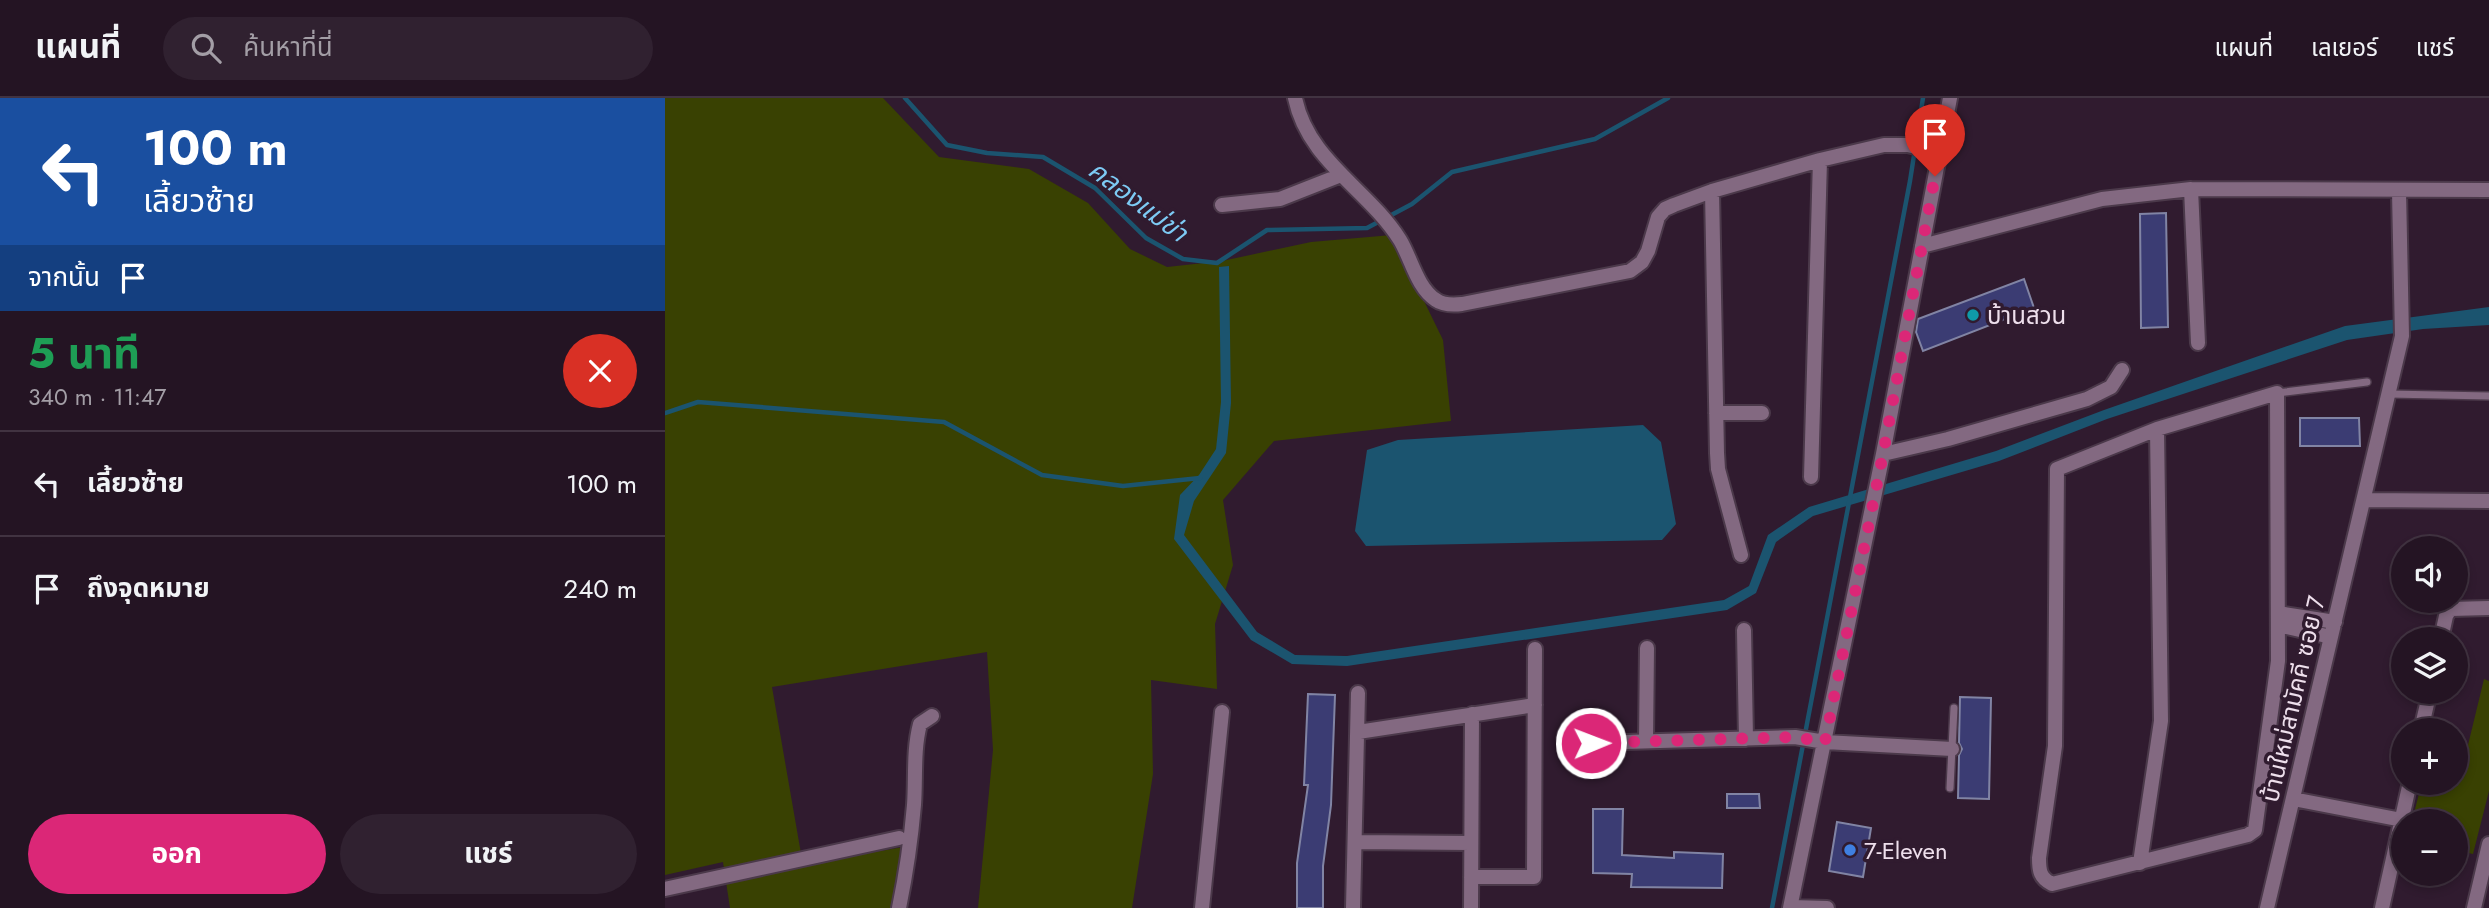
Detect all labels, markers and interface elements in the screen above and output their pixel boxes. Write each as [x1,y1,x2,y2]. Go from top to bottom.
search box [163,17,653,80]
text: แผนที่ [35,23,121,70]
text: ค้นหาที่นี่ [243,28,333,66]
icon: search [187,29,225,67]
text: แผนที่ [2215,30,2273,65]
text: เลเยอร์ [2311,30,2378,65]
text: แชร์ [2416,30,2454,65]
pin [1905,104,1965,176]
text: 100 m [143,113,288,183]
icon: arrive [1916,115,1954,153]
icon: left [28,126,119,217]
water label: คลองแม่ข่า [1081,151,1197,252]
text: เลี้ยวซ้าย [143,178,255,224]
text: จากนั้น [28,258,100,296]
icon: arrive [114,259,152,297]
place label: บ้านสวน [1987,298,2066,333]
marker: บ้านสวน [1965,307,1981,323]
text: 5 นาที [28,323,140,384]
button: close [563,334,637,408]
text: 340 m · 11:47 [28,380,166,414]
text: เลี้ยวซ้าย [87,464,184,502]
icon: left [28,465,66,503]
text: 100 m [566,465,637,503]
map controls [2391,536,2468,886]
button: sound [2391,536,2468,613]
text: ถึงจุดหมาย [87,569,210,607]
icon: arrive [28,570,66,608]
text: 240 m [563,570,637,608]
street label: บ้านใหม่สามัคคี ซอย 7 [2252,592,2334,806]
button: layers [2391,627,2468,704]
position arrow [1554,706,1628,780]
button: + [2391,718,2468,795]
button: − [2391,809,2468,886]
button: ออก [28,814,326,894]
button: แชร์ [340,814,637,894]
place label: 7-Eleven [1864,833,1948,868]
marker: 7-Eleven [1842,842,1858,858]

